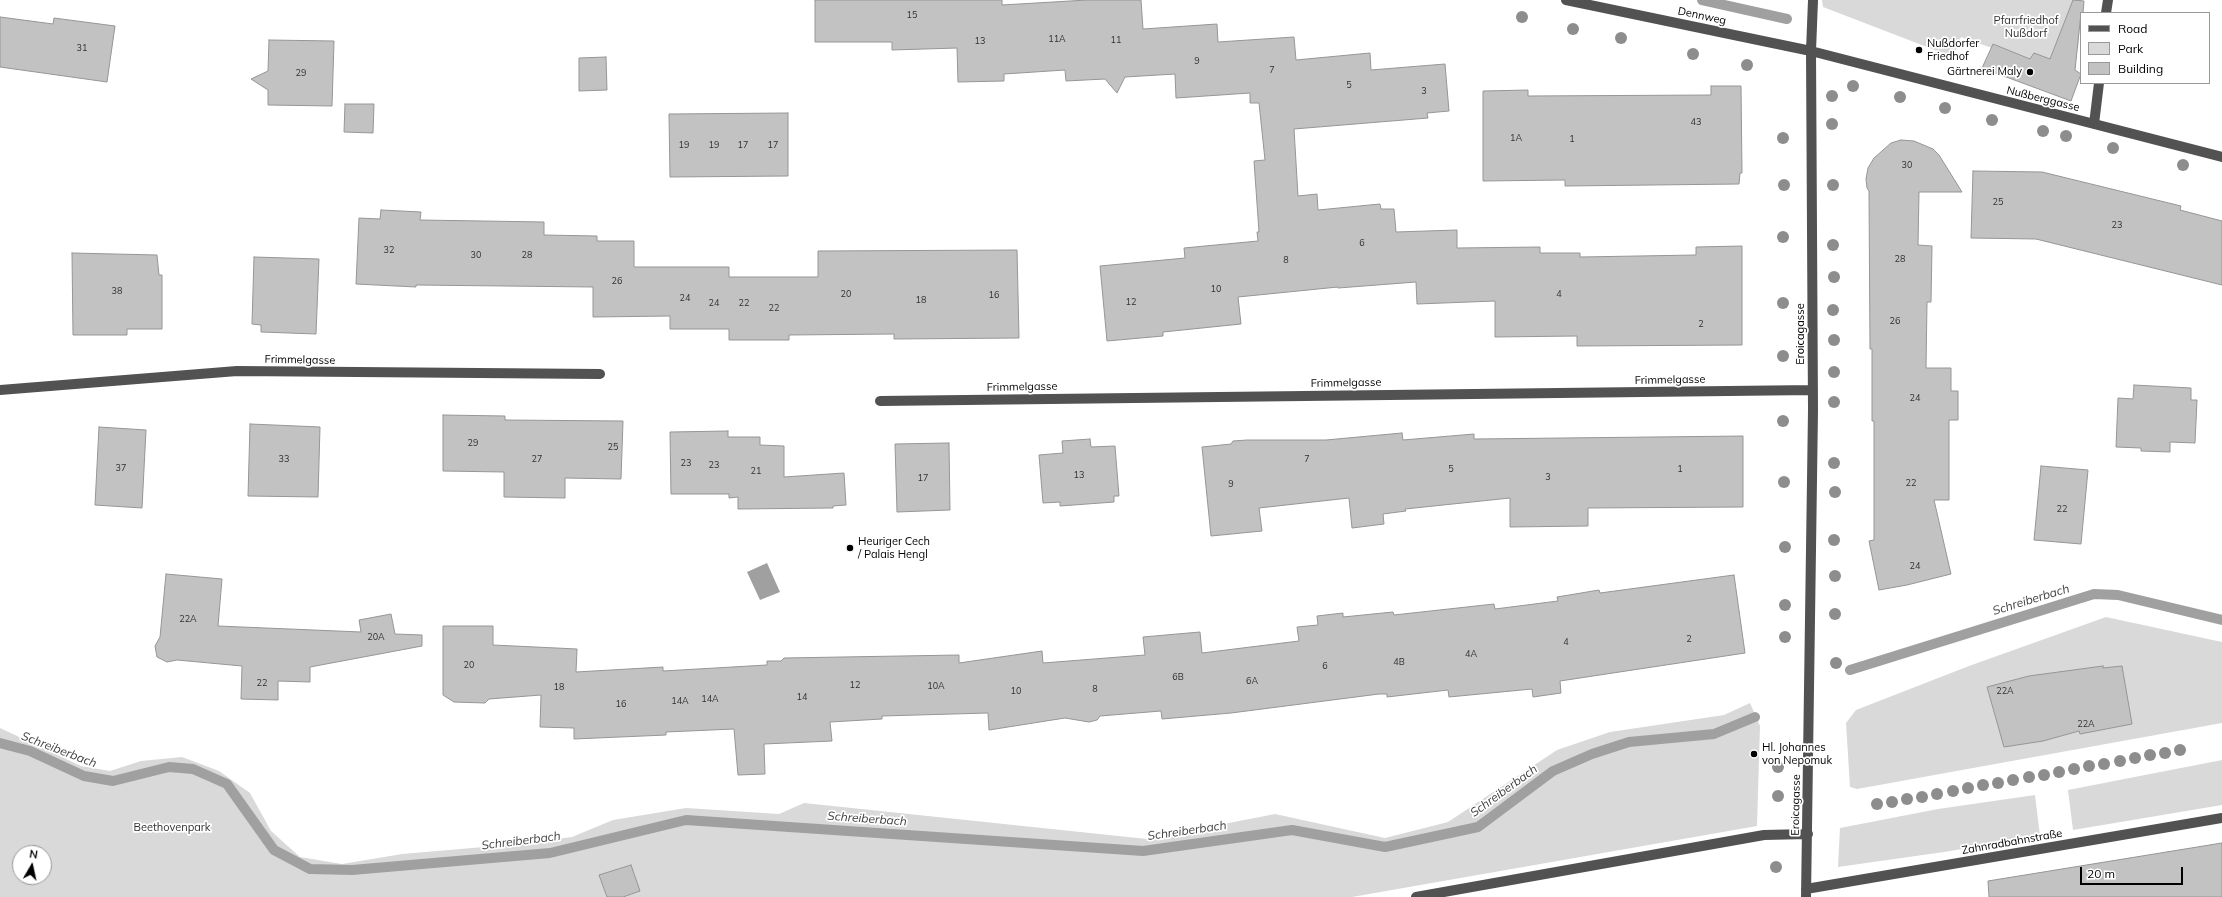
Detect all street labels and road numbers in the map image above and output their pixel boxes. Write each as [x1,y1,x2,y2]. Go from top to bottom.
street label: Dennweg [1677,4,1727,28]
street label: Nußberggasse [2005,84,2081,114]
street label: Eroicagasse [1794,303,1808,365]
street label: Frimmelgasse [265,353,335,367]
street label: Frimmelgasse [1635,373,1705,387]
street label: Frimmelgasse [1311,376,1381,390]
street label: Frimmelgasse [987,380,1057,394]
street label: Eroicagasse [1789,774,1803,836]
street label: Zahnradbahnstraße [1961,827,2063,857]

